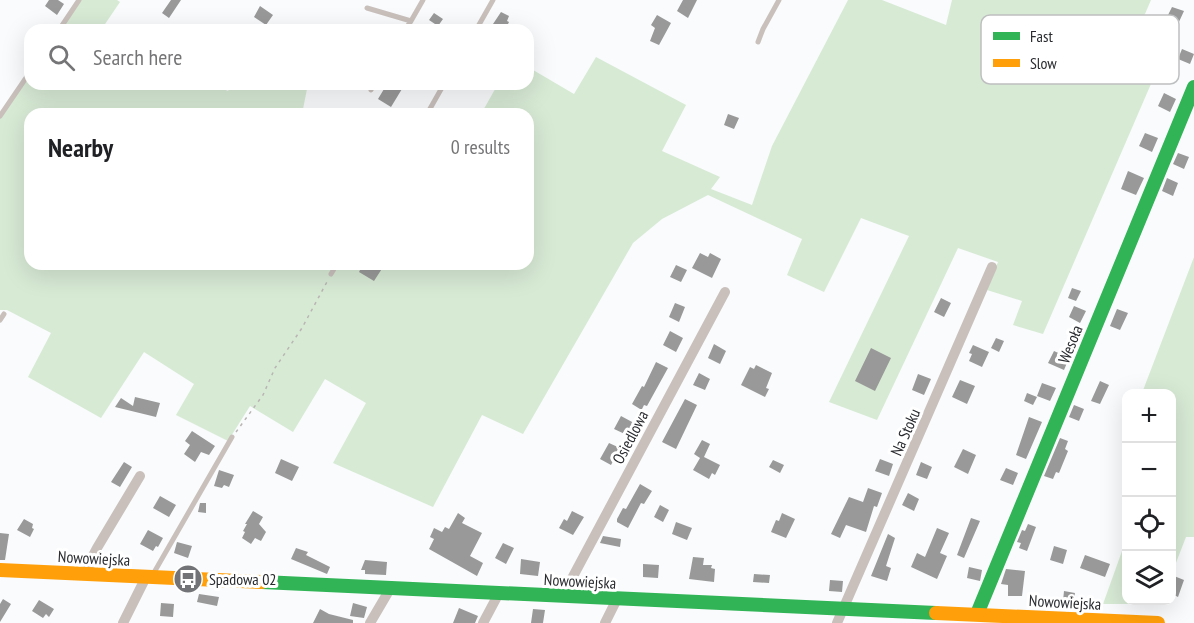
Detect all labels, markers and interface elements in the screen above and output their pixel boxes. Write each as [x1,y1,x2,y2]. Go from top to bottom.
legend [981,15,1179,84]
search box [24,24,534,90]
text: Fast [1030,26,1053,46]
icon: search [45,41,78,74]
text: Search here [93,43,182,71]
text: Slow [1030,53,1057,73]
text: Nearby [48,131,113,164]
text: 0 results [451,134,510,160]
street label: Wesoła [1053,322,1087,366]
map controls [1122,389,1176,605]
button: + [1122,389,1176,443]
street label: Na Stoku [886,405,924,459]
street label: Osiedlowa [608,407,652,467]
button: − [1122,443,1176,497]
button: locate [1122,497,1176,551]
street label: Nowowiejska [57,546,131,570]
button: layers [1122,551,1176,605]
bus stop icon: Spadowa 02 [172,563,204,595]
place label: Spadowa 02 [209,569,277,589]
street label: Nowowiejska [543,569,617,593]
street label: Nowowiejska [1028,590,1102,614]

